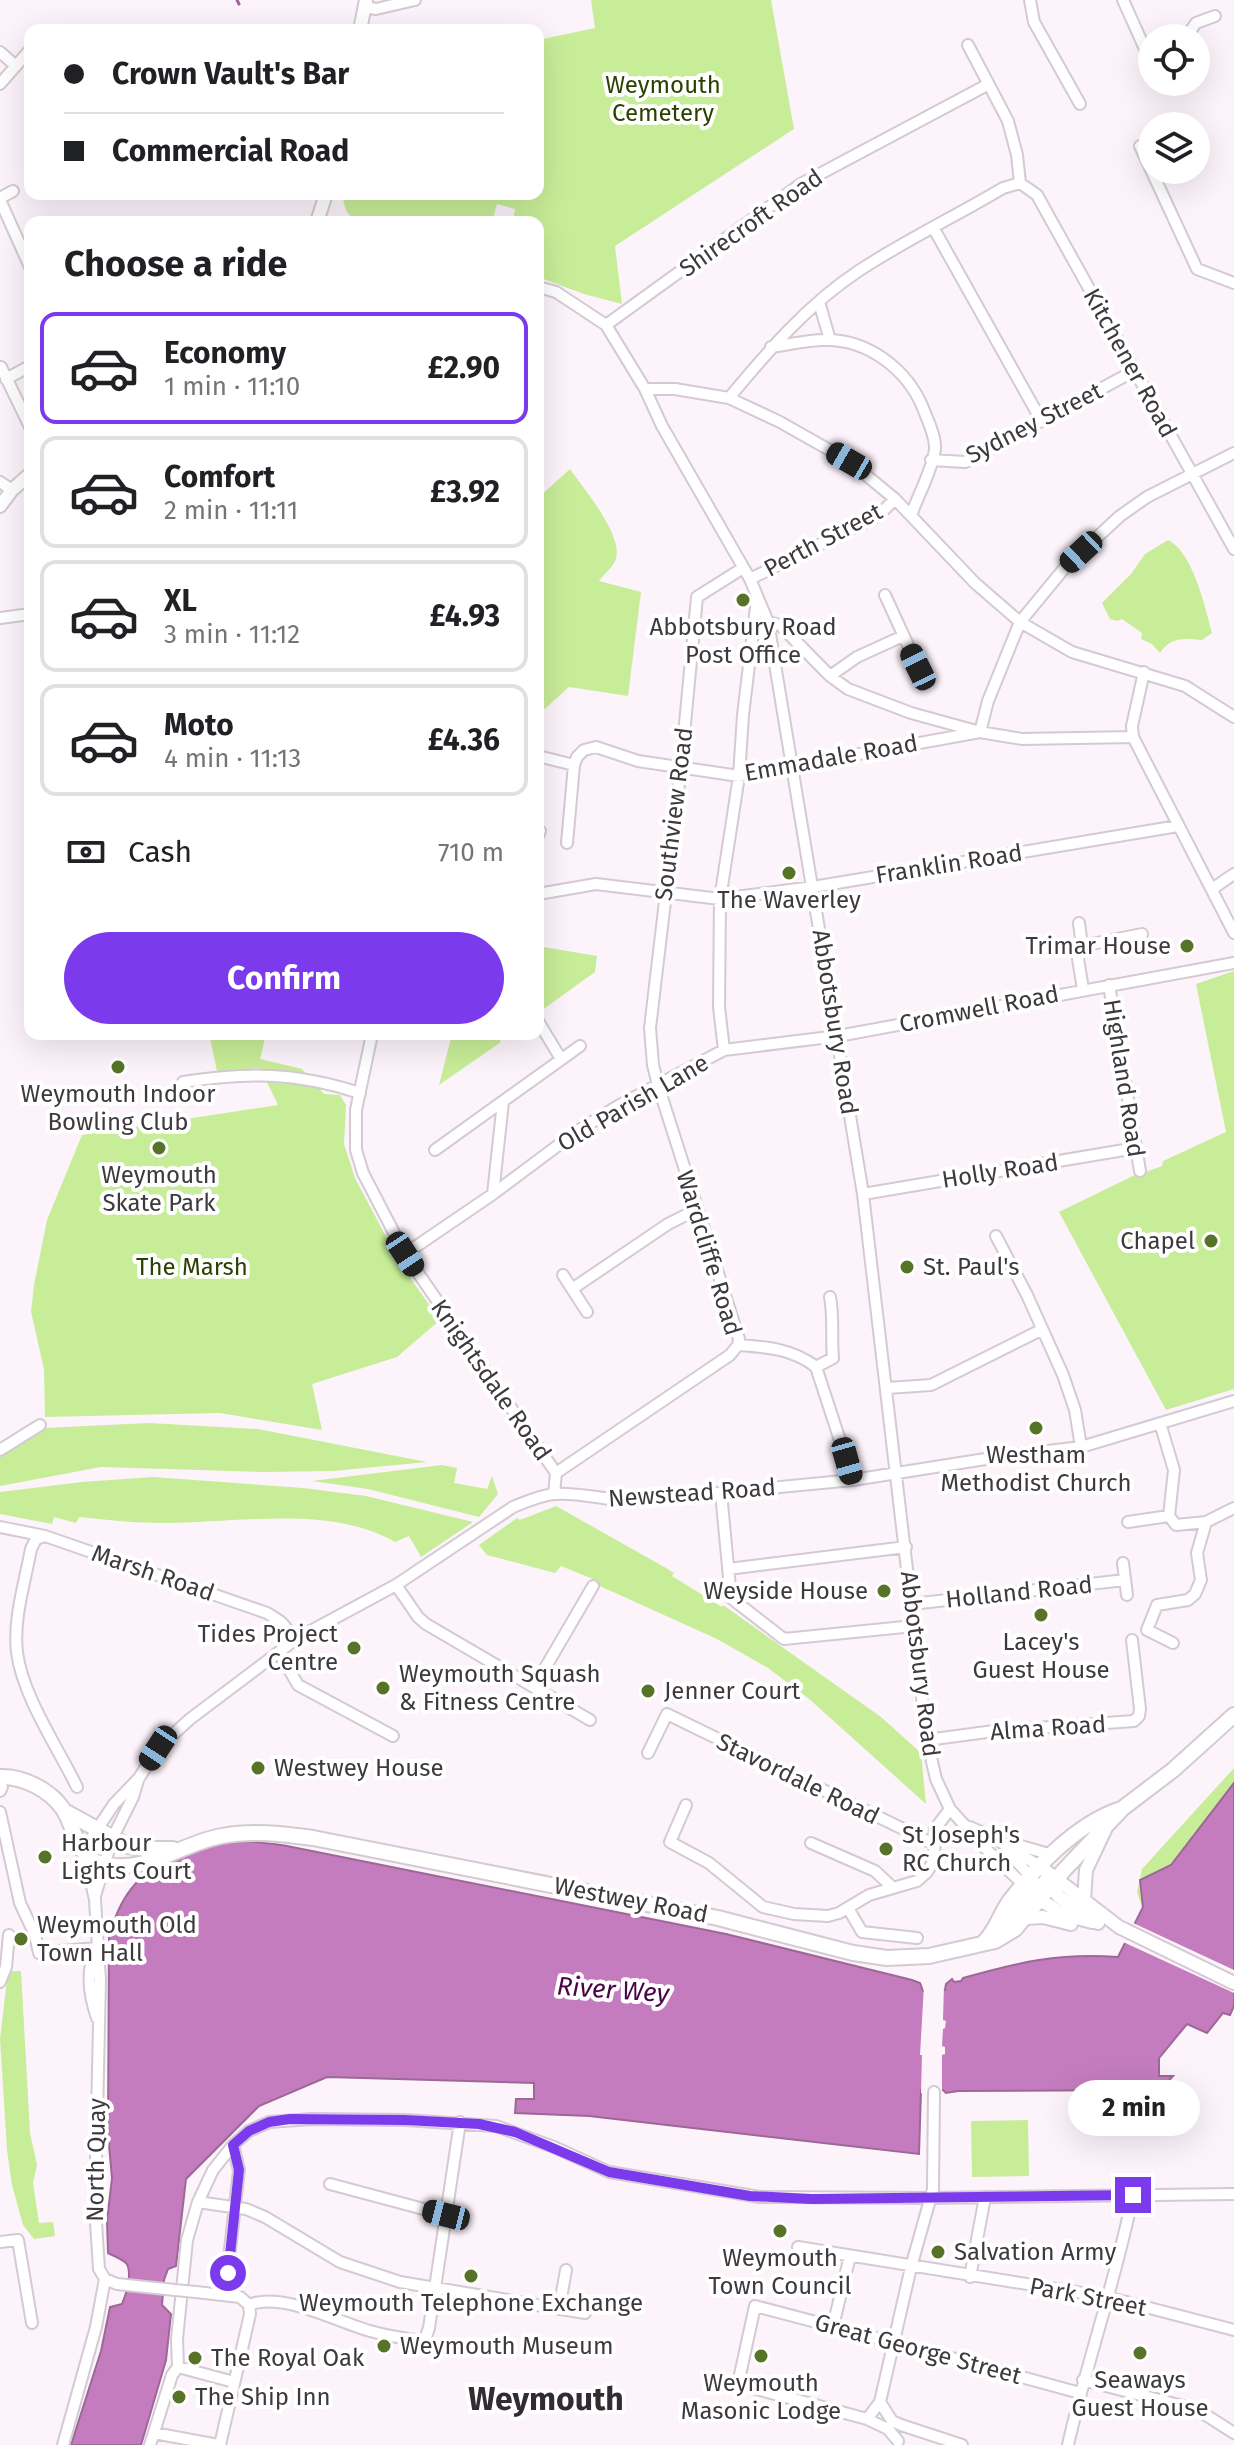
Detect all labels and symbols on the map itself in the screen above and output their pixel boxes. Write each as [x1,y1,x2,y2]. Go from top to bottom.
park label: Weymouth Cemetery [605,71,721,127]
street label: Shirecroft Road [674,163,828,283]
street label: Kitchener Road [1078,284,1182,442]
street label: Sydney Street [961,376,1107,469]
car [822,439,876,483]
street label: Perth Street [759,497,887,583]
car [1055,527,1107,577]
marker: Abbotsbury Road Post Office [734,591,752,609]
place label: Abbotsbury Road Post Office [649,613,837,669]
car [897,640,939,694]
street label: Southview Road [649,726,699,902]
street label: Emmadale Road [742,729,920,787]
street label: Franklin Road [874,839,1024,889]
marker: The Waverley [780,864,798,882]
place label: The Waverley [717,886,861,914]
street label: Abbotsbury Road [807,927,863,1117]
place label: Trimar House [1025,932,1171,960]
marker: Trimar House [1178,937,1196,955]
street label: Cromwell Road [897,980,1061,1038]
street label: Highland Road [1098,997,1150,1159]
street label: Old Parish Lane [553,1049,713,1157]
marker: Weymouth Indoor Bowling Club [109,1058,127,1076]
place label: Weymouth Indoor Bowling Club [21,1080,216,1136]
marker: Weymouth Skate Park [150,1139,168,1157]
street label: Holly Road [940,1148,1060,1194]
place label: Weymouth Skate Park [101,1161,217,1217]
street label: Wardcliffe Road [671,1167,747,1339]
car [382,1227,428,1281]
place label: Chapel [1120,1227,1195,1255]
marker: Chapel [1202,1232,1220,1250]
park label: The Marsh [136,1253,248,1281]
place label: St. Paul's [923,1253,1020,1281]
marker: St. Paul's [898,1258,916,1276]
street label: Knightsdale Road [425,1294,557,1466]
marker: Westham Methodist Church [1027,1419,1045,1437]
car [829,1435,865,1487]
place label: Westham Methodist Church [940,1441,1132,1497]
street label: Newstead Road [607,1473,777,1513]
street label: Marsh Road [88,1539,218,1607]
street label: Abbotsbury Road [895,1569,945,1759]
street label: Holland Road [944,1570,1094,1614]
place label: Weyside House [703,1577,868,1605]
marker: Weyside House [875,1582,893,1600]
marker: Lacey's Guest House [1032,1606,1050,1624]
place label: Tides Project Centre [198,1620,338,1676]
place label: Lacey's Guest House [972,1628,1110,1684]
marker: Tides Project Centre [345,1639,363,1657]
place label: Weymouth Squash & Fitness Centre [399,1660,601,1716]
place label: Jenner Court [664,1677,800,1705]
marker: Weymouth Squash & Fitness Centre [374,1679,392,1697]
marker: Jenner Court [639,1682,657,1700]
street label: Alma Road [989,1710,1107,1746]
car [135,1721,181,1775]
street label: Stavordale Road [712,1728,884,1830]
place label: Westwey House [274,1754,444,1782]
marker: Westwey House [249,1759,267,1777]
place label: St Joseph's RC Church [902,1821,1020,1877]
place label: Harbour Lights Court [61,1829,192,1885]
marker: St Joseph's RC Church [877,1840,895,1858]
marker: Harbour Lights Court [36,1848,54,1866]
street label: Westwey Road [552,1871,710,1929]
place label: Weymouth Old Town Hall [37,1911,197,1967]
marker: Weymouth Old Town Hall [12,1930,30,1948]
water label: River Wey [556,1971,672,2009]
callout: 2 min [1067,2079,1199,2135]
street label: North Quay [81,2098,111,2222]
route end [1115,2177,1151,2213]
car [420,2198,472,2232]
marker: Weymouth Town Council [771,2222,789,2240]
place label: Salvation Army [954,2238,1116,2266]
marker: Salvation Army [929,2243,947,2261]
place label: Weymouth Town Council [708,2244,852,2300]
route start [210,2255,246,2291]
marker: Weymouth Telephone Exchange [462,2267,480,2285]
street label: Park Street [1027,2272,1149,2322]
place label: Weymouth Telephone Exchange [299,2289,643,2317]
street label: Great George Street [812,2308,1025,2390]
place label: Weymouth Museum [400,2332,613,2360]
marker: Weymouth Museum [375,2337,393,2355]
place label: The Royal Oak [211,2344,365,2372]
marker: Seaways Guest House [1131,2344,1149,2362]
marker: Weymouth Masonic Lodge [752,2347,770,2365]
marker: The Royal Oak [186,2349,204,2367]
place label: Seaways Guest House [1071,2366,1209,2422]
place label: Weymouth Masonic Lodge [681,2369,841,2425]
district label: Weymouth [468,2380,624,2418]
place label: The Ship Inn [195,2383,331,2411]
marker: The Ship Inn [170,2388,188,2406]

